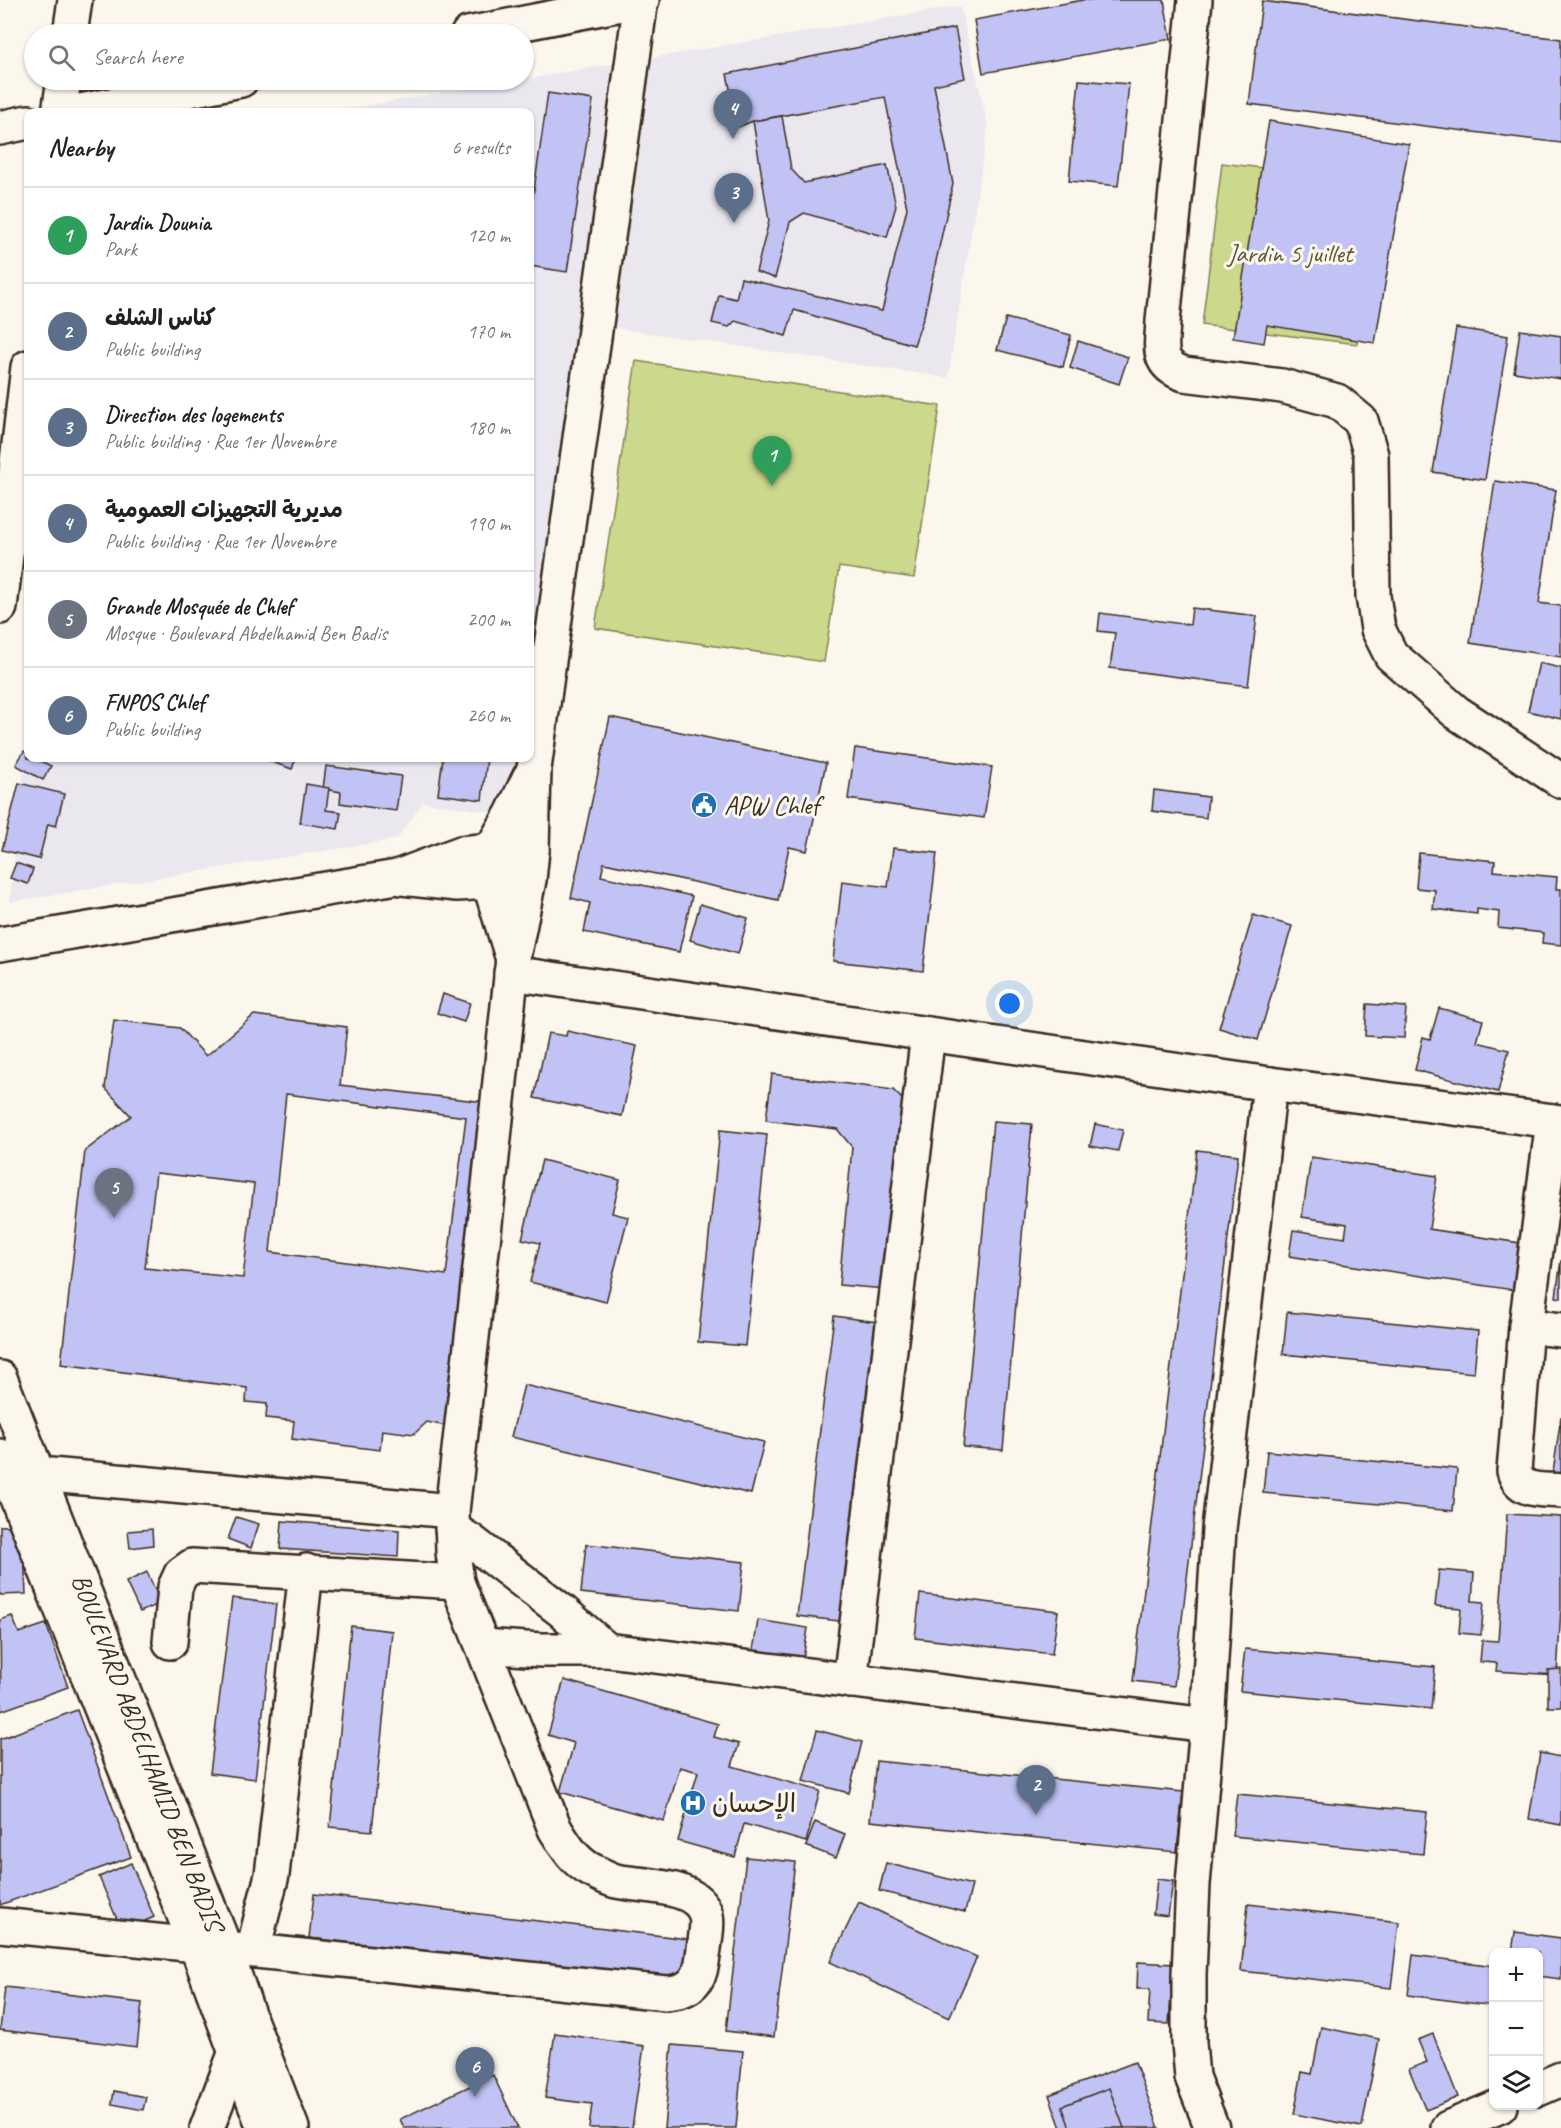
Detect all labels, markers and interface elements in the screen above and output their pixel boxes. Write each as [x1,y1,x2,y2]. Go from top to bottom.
search box [24,24,534,90]
icon: search [45,41,78,74]
text: Search here [93,43,183,71]
pin: 4 [714,90,752,139]
text: Nearby [48,131,113,164]
text: 6 results [451,135,510,160]
pin: 3 [714,174,754,223]
text: Jardin Dounia [105,209,211,237]
text: 1 [63,223,72,248]
text: 120 m [467,223,510,248]
text: Park [105,237,137,262]
park label: Jardin 5 juillet [1226,237,1355,270]
text: كناس الشلف [105,304,215,332]
text: 2 [63,319,72,344]
text: 170 m [467,319,510,344]
text: Public building [105,337,200,362]
text: Direction des logements [105,401,282,429]
text: 3 [63,415,72,440]
text: 180 m [467,415,510,440]
text: Public building · Rue 1er Novembre [105,429,336,454]
pin: 1 [752,436,792,486]
text: مديرية التجهيزات العمومية [105,496,343,524]
text: 4 [63,511,72,536]
text: 190 m [467,511,510,536]
text: Public building · Rue 1er Novembre [105,529,336,554]
text: Grande Mosquée de Chlef [105,593,293,621]
text: 5 [63,607,72,632]
text: 200 m [467,607,510,632]
text: Mosque · Boulevard Abdelhamid Ben Badis [105,621,387,646]
text: FNPOS Chlef [105,689,204,717]
text: 6 [63,703,72,728]
text: 260 m [467,703,510,728]
text: Public building [105,717,200,742]
place label: APW Chlef [724,789,825,822]
public building icon: APW Chlef [689,790,719,820]
your location [995,989,1024,1018]
pin: 5 [94,1168,134,1218]
street label: BOULEVARD ABDELHAMID BEN BADIS [64,1569,233,1940]
pin: 2 [1016,1766,1056,1815]
place label: الإحسان [712,1787,796,1820]
hospital icon: الإحسان [678,1788,708,1818]
map controls [1489,1948,1543,2110]
button: + [1489,1948,1543,2002]
button: − [1489,2002,1543,2056]
pin: 6 [456,2048,494,2097]
button: layers [1489,2056,1543,2110]

